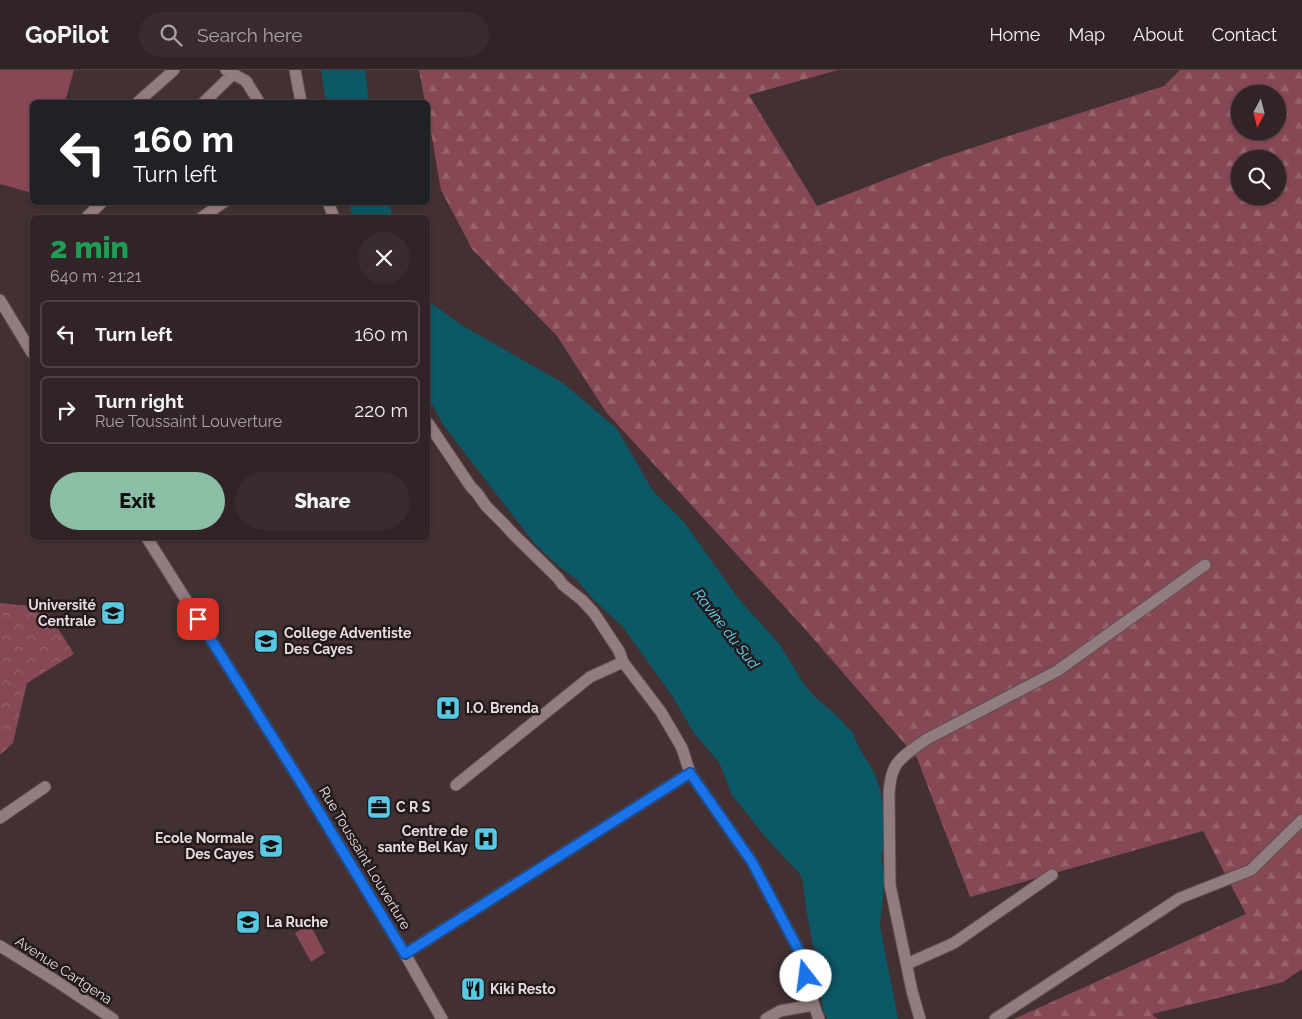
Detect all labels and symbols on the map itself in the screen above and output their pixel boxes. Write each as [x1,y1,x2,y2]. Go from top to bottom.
north arrow [1231,85,1286,140]
water label: Ravine du Sud [689,585,763,673]
place label: Université Centrale [28,597,97,629]
pin [177,598,219,640]
school or university icon: Université Centrale [100,600,126,626]
place label: College Adventiste Des Cayes [284,625,412,657]
school or university icon: College Adventiste Des Cayes [253,628,279,654]
hospital icon: I.O. Brenda [435,695,461,721]
place label: I.O. Brenda [466,700,539,716]
street label: Rue Toussaint Louverture [316,784,414,932]
office icon: C R S [366,794,392,820]
place label: C R S [396,799,431,815]
place label: Centre de sante Bel Kay [378,823,469,855]
hospital icon: Centre de sante Bel Kay [473,826,499,852]
place label: Ecole Normale Des Cayes [155,830,255,862]
school or university icon: Ecole Normale Des Cayes [258,833,284,859]
school or university icon: La Ruche [235,909,261,935]
place label: La Ruche [266,914,329,930]
street label: Avenue Cartgena [13,933,115,1007]
position arrow [779,949,831,1001]
restaurant icon: Kiki Resto [460,976,486,1002]
place label: Kiki Resto [490,981,556,997]

